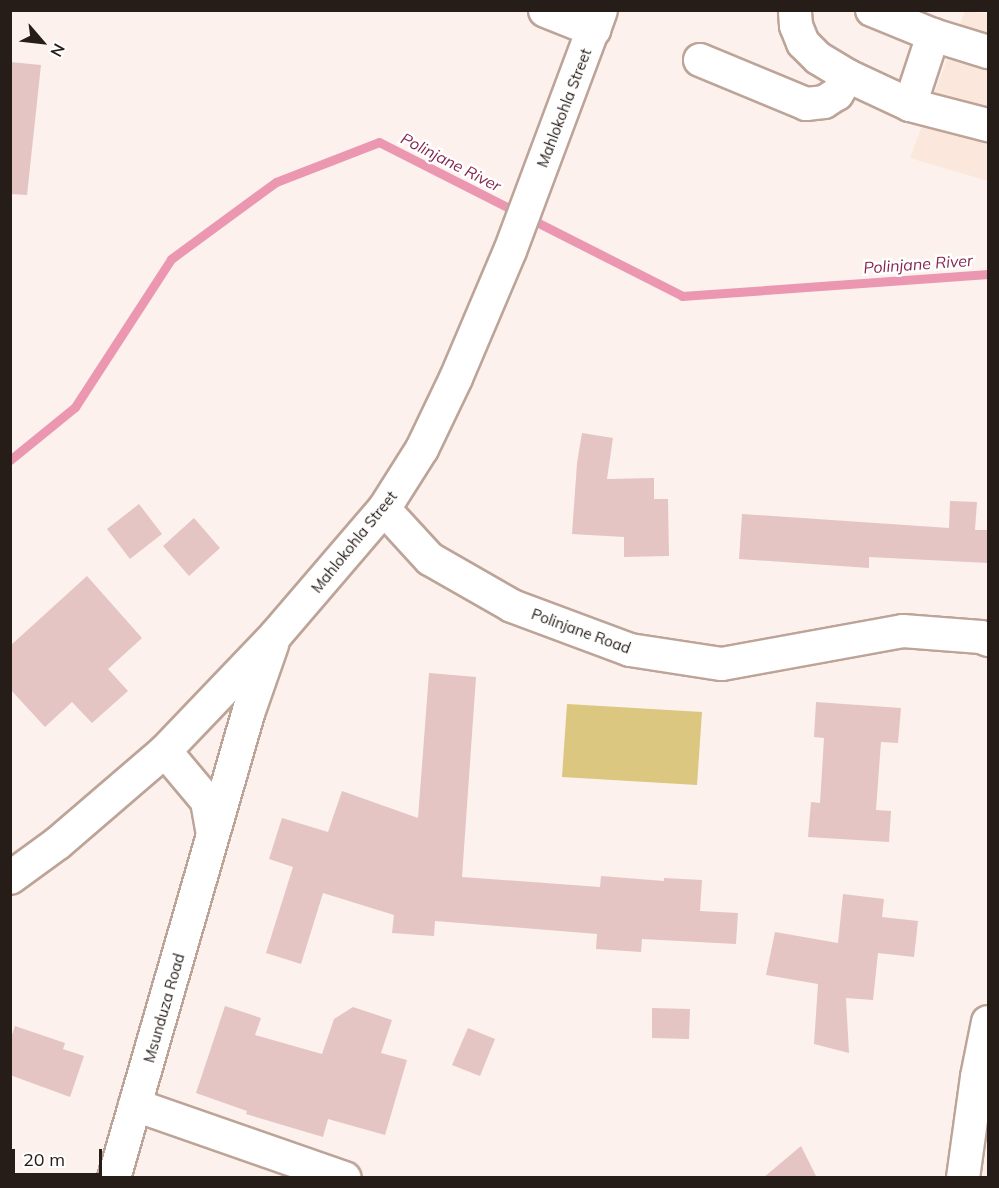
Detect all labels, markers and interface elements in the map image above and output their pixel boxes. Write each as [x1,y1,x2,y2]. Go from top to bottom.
north arrow [12,12,72,72]
text: N [46,40,70,60]
street label: Mahlokohla Street [533,46,595,170]
water label: Polinjane River [398,129,504,195]
water label: Polinjane River [863,251,973,277]
street label: Mahlokohla Street [307,488,401,596]
street label: Polinjane Road [529,605,633,657]
street label: Msunduza Road [140,951,188,1065]
scale bar [15,1137,105,1175]
text: 20 m [23,1148,65,1171]

